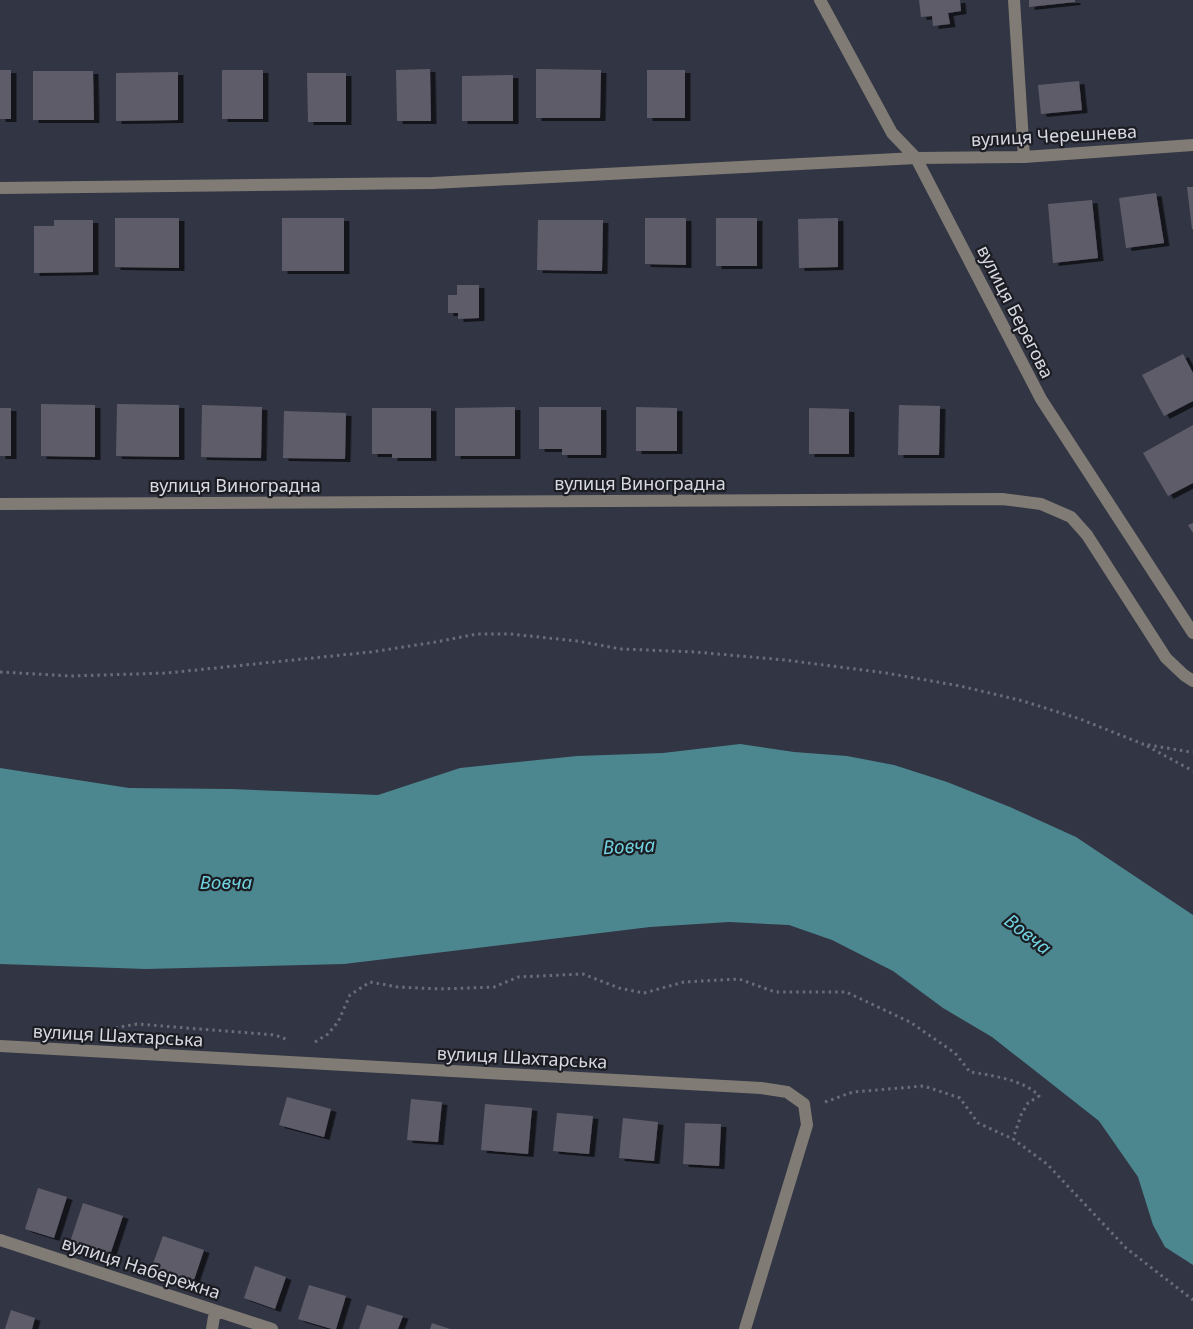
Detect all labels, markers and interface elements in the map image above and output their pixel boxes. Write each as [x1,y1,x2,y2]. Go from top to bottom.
street label: вулиця Черешнева [970,119,1138,151]
street label: вулиця Берегова [972,241,1060,382]
street label: вулиця Виноградна [554,471,726,495]
street label: вулиця Виноградна [149,473,321,497]
water label: Вовча [602,832,656,860]
water label: Вовча [200,869,253,895]
water label: Вовча [999,908,1057,961]
street label: вулиця Шахтарська [32,1019,204,1051]
street label: вулиця Шахтарська [436,1041,608,1073]
street label: вулиця Набережна [59,1230,224,1304]

